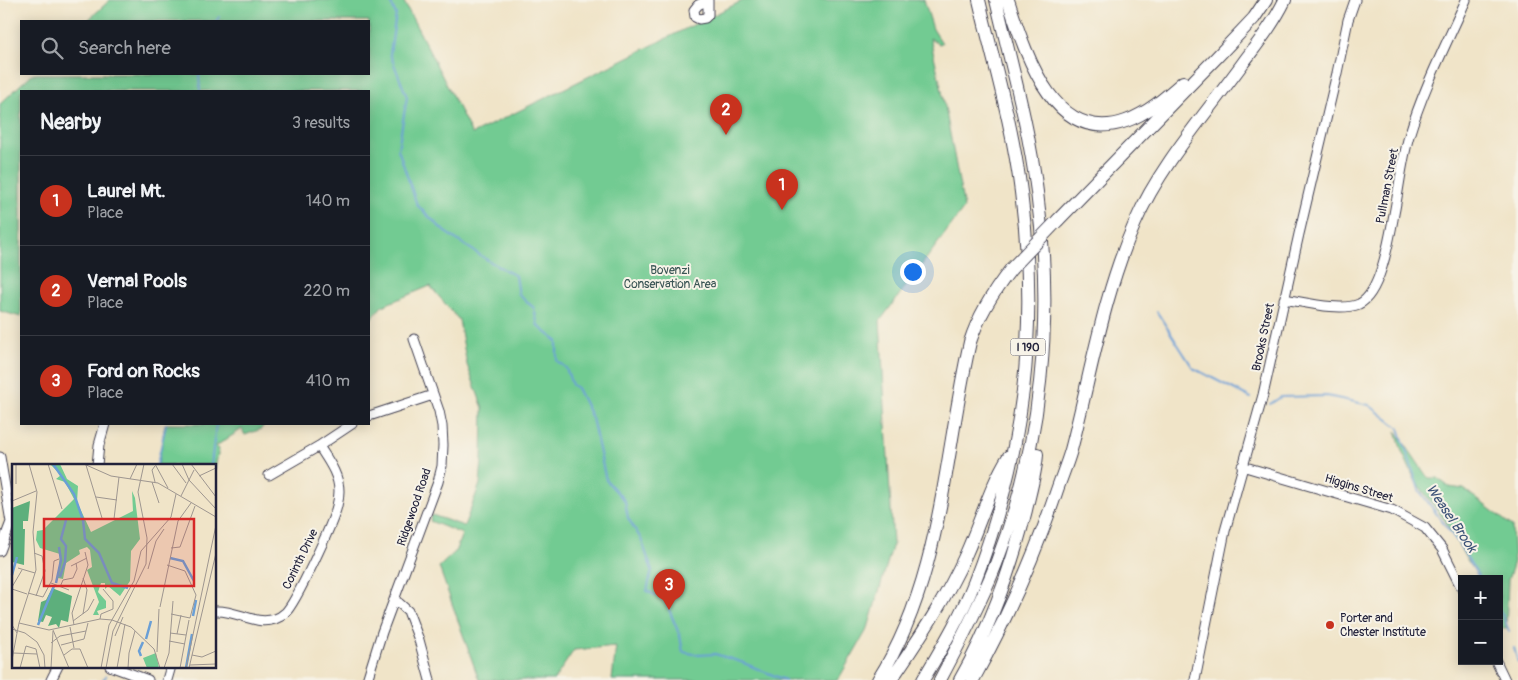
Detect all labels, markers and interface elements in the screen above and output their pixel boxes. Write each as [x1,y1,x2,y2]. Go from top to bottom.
search box [20,20,370,75]
icon: search [38,34,66,62]
text: Search here [78,36,171,60]
pin: 2 [710,94,742,135]
text: Nearby [40,109,101,136]
text: 3 results [292,113,350,133]
street label: Pullman Street [1373,147,1402,225]
pin: 1 [766,169,798,210]
text: Laurel Mt. [87,179,166,203]
text: 1 [53,191,59,211]
text: 140 m [306,191,350,211]
text: Place [87,203,123,223]
your location [900,259,926,285]
park label: Bovenzi Conservation Area [624,263,717,292]
text: Vernal Pools [87,269,187,293]
text: 2 [52,281,60,301]
text: 220 m [304,281,350,301]
text: Place [87,293,123,313]
street label: Brooks Street [1249,302,1278,373]
road number: I 190 [1010,338,1046,356]
text: Ford on Rocks [87,359,200,383]
text: 3 [52,371,60,391]
text: 410 m [306,371,350,391]
text: Place [87,383,123,403]
inset map [12,464,216,668]
street label: Ridgewood Road [394,466,435,548]
street label: Higgins Street [1323,471,1395,506]
water label: Weasel Brook [1423,481,1481,556]
street label: Corinth Drive [279,526,322,592]
pin: 3 [653,569,685,610]
map controls [1458,575,1503,665]
button: + [1458,575,1503,620]
place label: Porter and Chester Institute [1340,611,1426,640]
marker: Porter and Chester Institute [1324,619,1336,631]
button: − [1458,620,1503,665]

